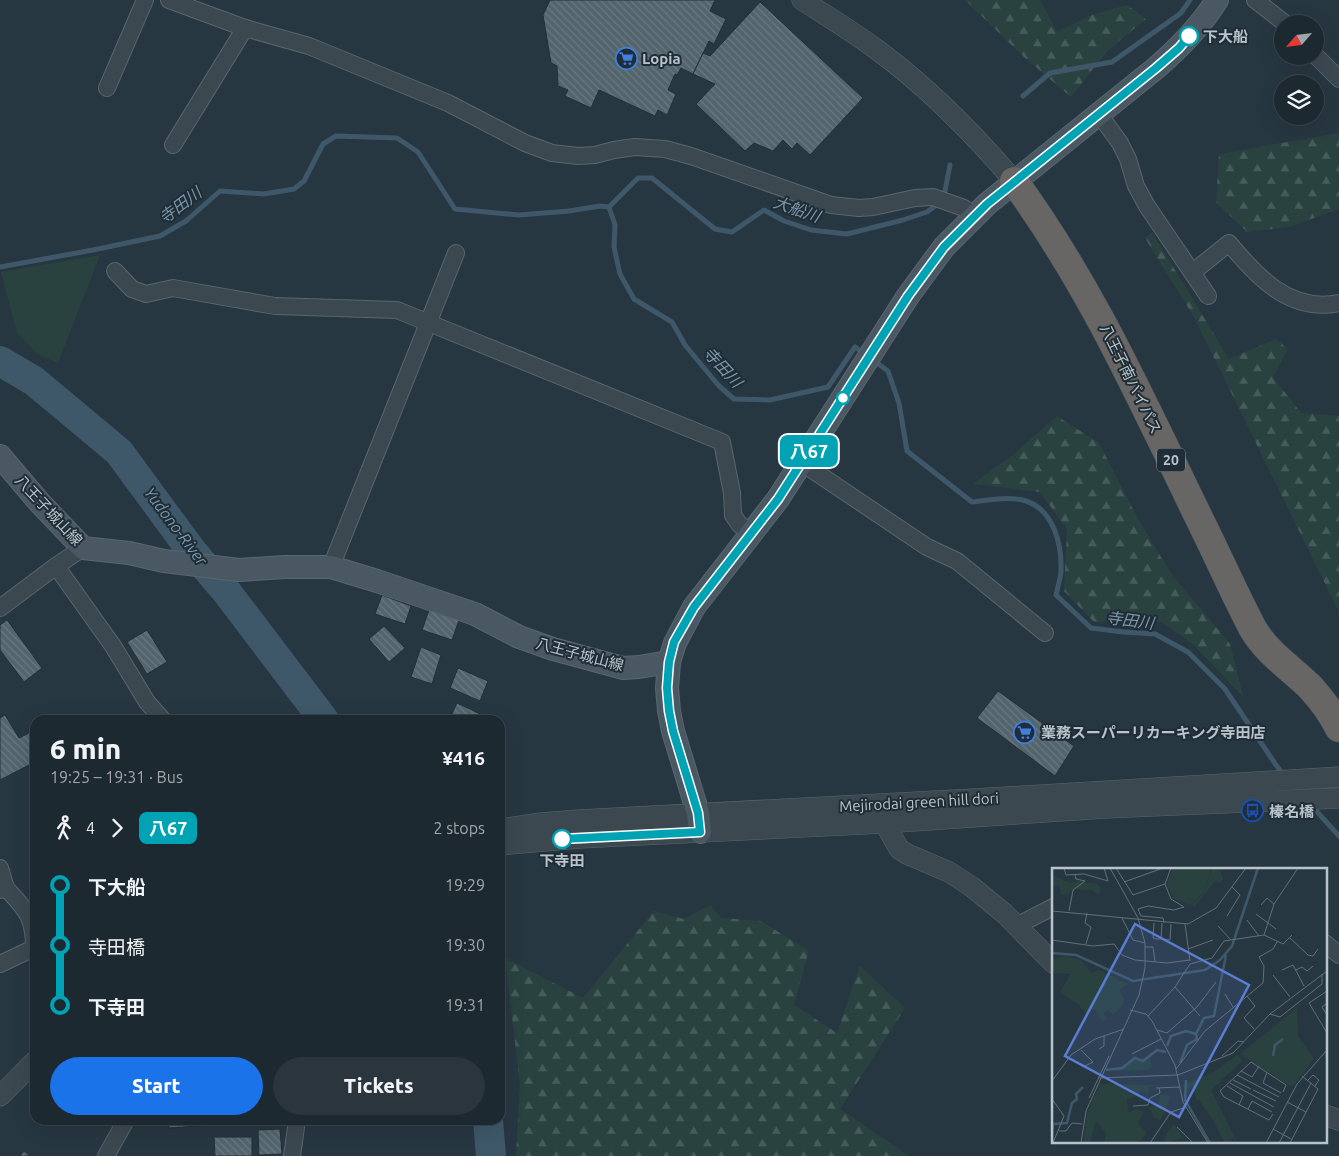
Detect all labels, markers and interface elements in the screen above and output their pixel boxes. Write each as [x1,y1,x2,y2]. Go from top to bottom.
north arrow [1274,15,1324,65]
map controls [1274,15,1324,125]
marker: 下大船 [1179,26,1199,46]
place label: 下大船 [1203,28,1248,45]
supermarket icon: Lopia [614,46,638,70]
place label: Lopia [642,50,681,67]
button: layers [1274,75,1324,125]
water label: 寺田川 [155,182,206,227]
water label: 大船川 [771,193,825,226]
street label: 八王子南バイパス [1097,321,1165,437]
water label: 寺田川 [700,343,747,392]
unlabelled marker [836,391,850,405]
line badge: 八67 [780,435,838,467]
text: 八67 [790,441,828,461]
road number: 20 [1157,448,1185,472]
street label: 八王子城山線 [12,471,86,549]
water label: Yudono-River [141,483,212,569]
water label: 寺田川 [1105,608,1157,632]
street label: 八王子城山線 [534,634,626,674]
supermarket icon: 業務スーパーリカーキング寺田店 [1013,720,1037,744]
place label: 業務スーパーリカーキング寺田店 [1041,724,1265,741]
text: 6 min [50,733,121,764]
text: ¥416 [442,747,485,769]
text: 19:25 – 19:31 · Bus [50,768,183,786]
street label: Mejirodai green hill dori [839,789,999,815]
bus stop icon: 榛名橋 [1241,799,1265,823]
place label: 榛名橋 [1269,803,1315,820]
icon: walk [50,814,78,842]
icon: forward [103,814,131,842]
text: 八67 [149,818,187,838]
text: 4 [86,819,95,837]
text: 2 stops [433,819,485,837]
marker: 下寺田 [552,829,572,849]
place label: 下寺田 [539,852,585,869]
inset map [1052,868,1326,1144]
text: 下大船 [88,876,145,898]
text: 19:29 [445,876,485,894]
text: 寺田橋 [88,936,145,958]
text: 19:30 [445,936,485,954]
text: 下寺田 [88,996,145,1018]
text: 19:31 [445,996,485,1014]
button: Start [50,1057,263,1115]
button: Tickets [273,1057,485,1115]

